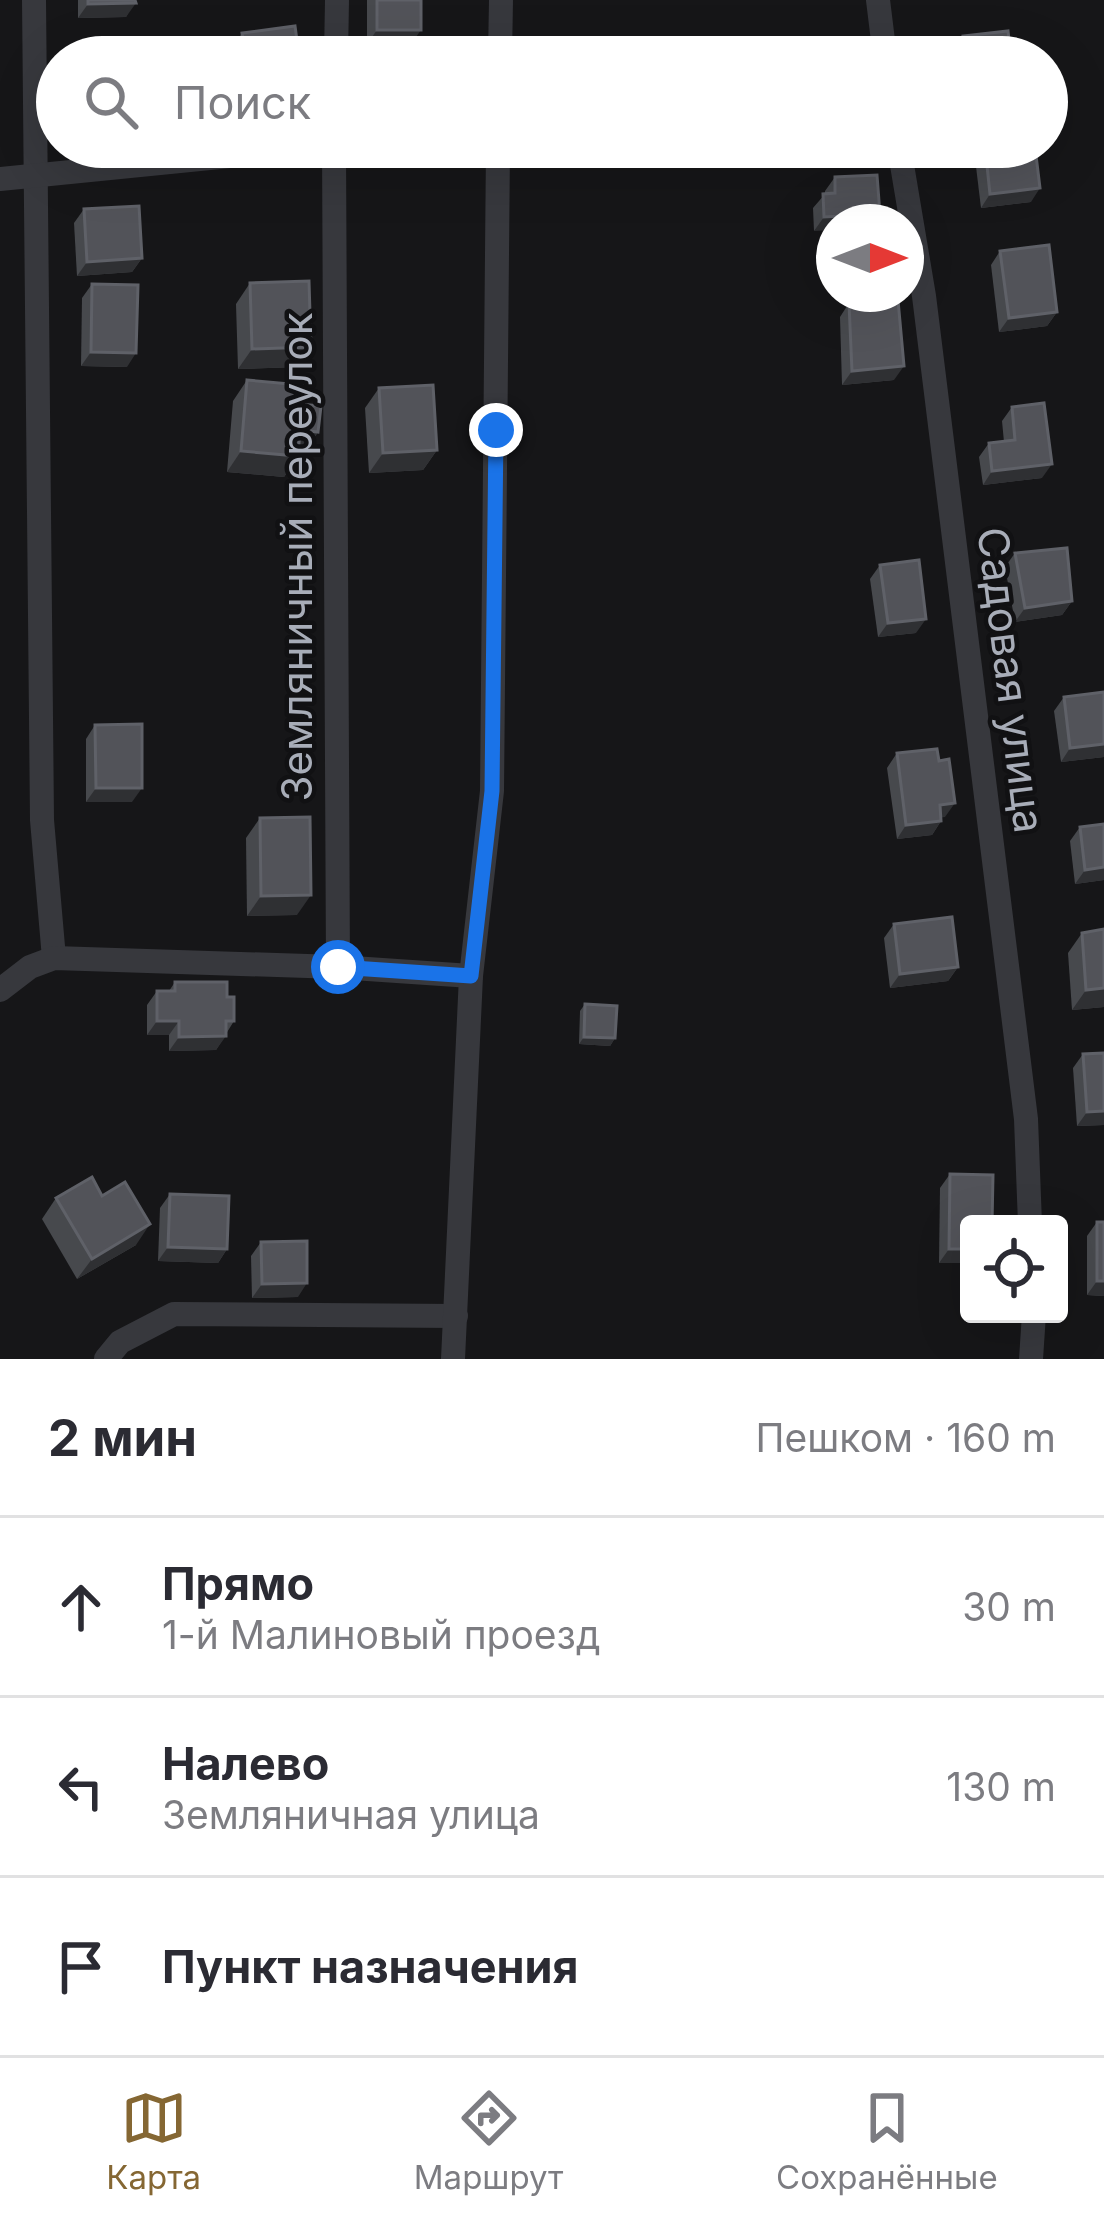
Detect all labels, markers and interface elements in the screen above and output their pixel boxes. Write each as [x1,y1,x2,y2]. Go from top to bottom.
search box [36,36,1068,168]
icon: search [78,69,144,135]
text: Поиск [174,75,311,130]
north arrow [816,204,924,312]
street label: Земляничный переулок [271,312,322,801]
route end [469,403,523,457]
street label: Садовая улица [967,524,1056,836]
route start [311,940,365,994]
map controls [960,1215,1068,1323]
button: locate [960,1215,1068,1323]
text: 2 мин [48,1407,197,1468]
text: Пешком · 160 m [756,1414,1056,1461]
text: Прямо [162,1556,314,1611]
icon: ahead [48,1574,114,1640]
text: 30 m [962,1583,1056,1630]
text: 1-й Малиновый проезд [162,1611,600,1658]
text: Налево [162,1736,329,1791]
icon: left [48,1754,114,1820]
text: 130 m [946,1763,1056,1810]
text: Земляничная улица [162,1791,540,1838]
icon: arrive [48,1934,114,2000]
text: Пункт назначения [162,1939,579,1994]
tab: Карта [106,2085,201,2197]
tab: Маршрут [414,2085,563,2197]
tab: Сохранённые [776,2085,998,2197]

